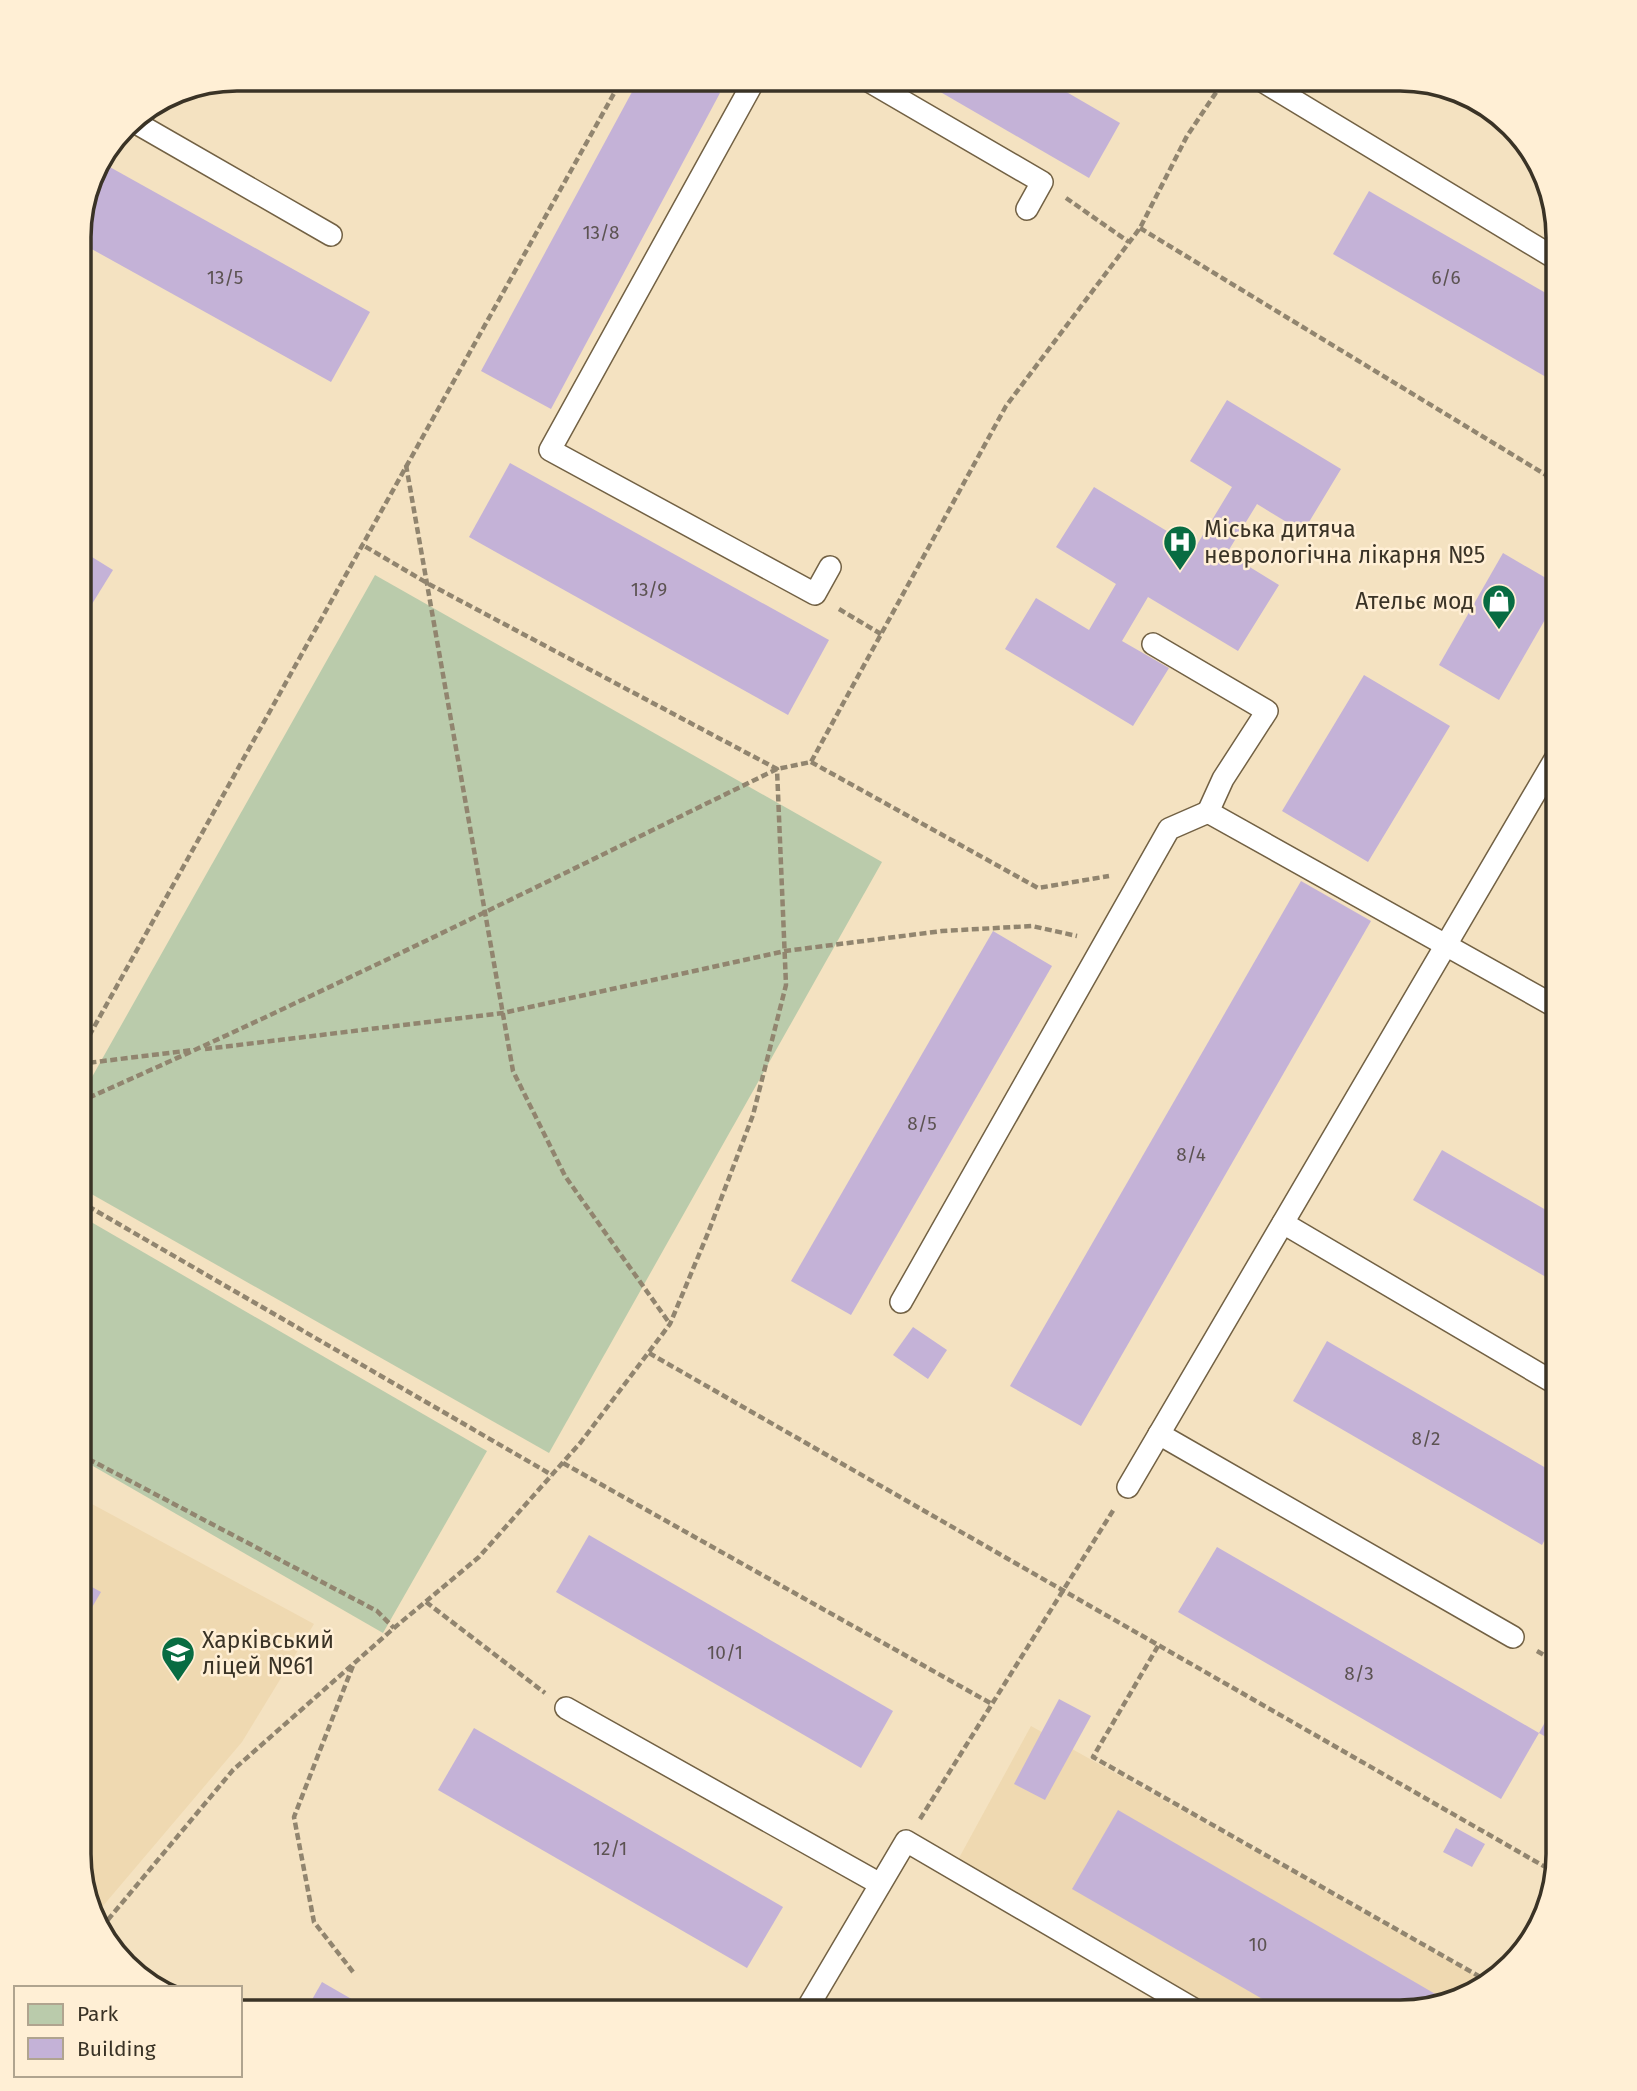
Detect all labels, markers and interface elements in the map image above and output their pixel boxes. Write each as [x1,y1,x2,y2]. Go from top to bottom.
house number: 13/8 [582,221,620,244]
house number: 13/5 [207,266,243,289]
house number: 6/6 [1431,266,1461,289]
place label: Міська дитяча неврологічна лікарня №5 [1204,515,1485,569]
hospital icon: Міська дитяча неврологічна лікарня №5 [1161,523,1199,572]
house number: 13/9 [631,578,667,601]
shop icon: Ательє мод [1480,582,1518,631]
place label: Ательє мод [1355,587,1474,615]
house number: 8/5 [907,1112,937,1135]
house number: 8/4 [1176,1143,1206,1166]
house number: 8/2 [1412,1427,1441,1450]
place label: Харківський ліцей №61 [202,1626,334,1680]
school or university icon: Харківський ліцей №61 [159,1634,197,1683]
house number: 10/1 [707,1641,743,1664]
house number: 8/3 [1344,1662,1374,1685]
house number: 12/1 [593,1837,627,1860]
house number: 10 [1249,1933,1267,1956]
legend [14,1986,242,2077]
text: Park [77,2001,119,2027]
text: Building [77,2036,156,2062]

